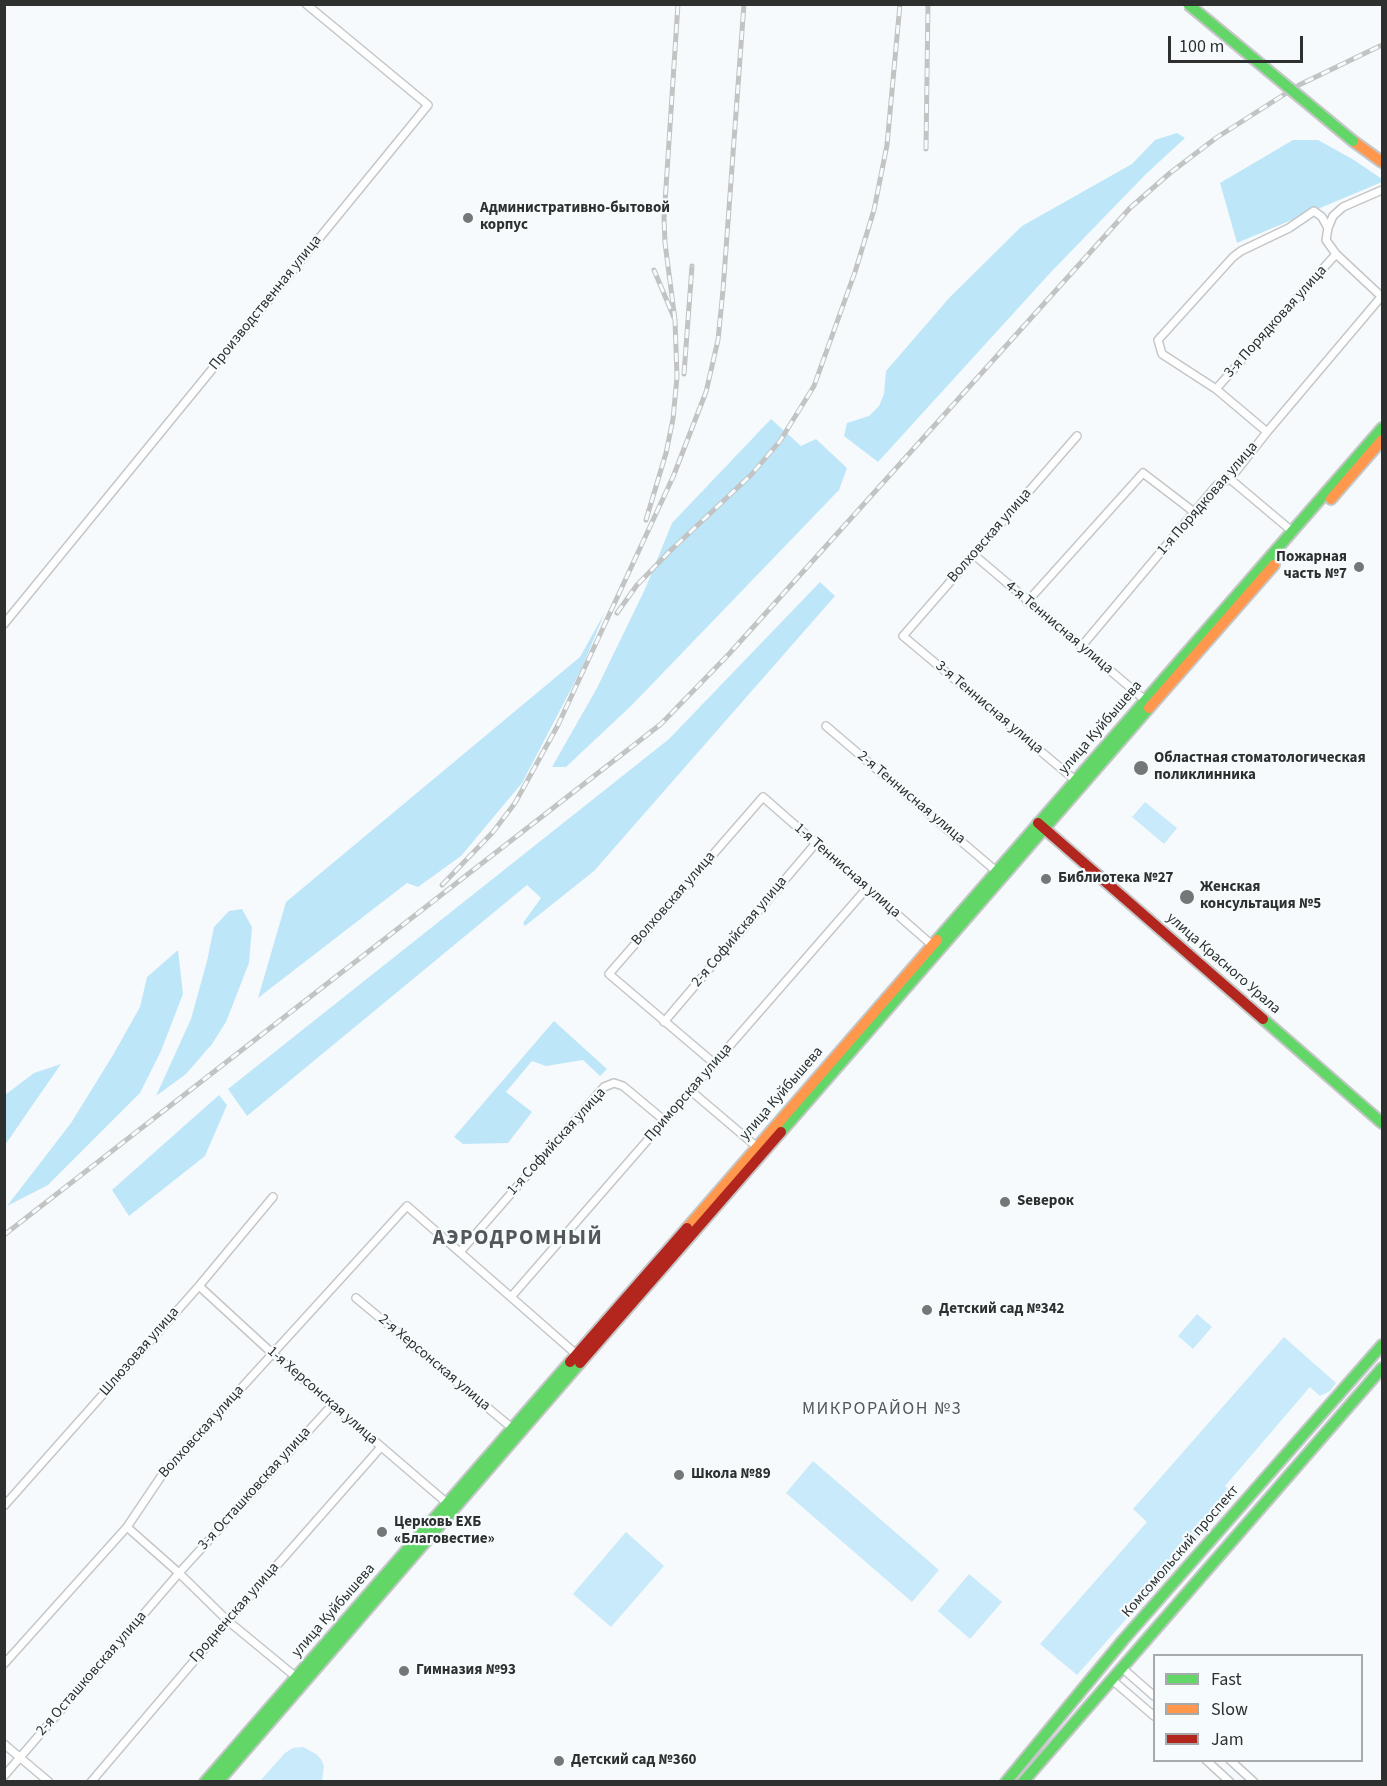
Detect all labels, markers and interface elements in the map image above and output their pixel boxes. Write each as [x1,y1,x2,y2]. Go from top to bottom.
scale bar [1171,24,1306,62]
text: 100 m [1179,34,1224,59]
place label: Административно-бытовой корпус [480,200,670,235]
marker: Административно-бытовой корпус [461,211,475,225]
street label: Производственная улица [206,232,326,374]
street label: 3-я Порядковая улица [1221,262,1331,382]
street label: 1-я Порядковая улица [1154,438,1262,560]
street label: Волховская улица [944,485,1036,587]
place label: Пожарная часть №7 [1276,549,1347,584]
marker: Пожарная часть №7 [1352,560,1366,574]
street label: 4-я Теннисная улица [1001,578,1117,678]
street label: 3-я Теннисная улица [931,658,1047,758]
street label: улица Куйбышева [1055,677,1147,779]
street label: 2-я Теннисная улица [853,748,969,848]
place label: Областная стоматологическая поликлинника [1154,750,1366,785]
marker: Областная стоматологическая поликлинника [1132,759,1150,777]
street label: 1-я Теннисная улица [790,820,904,922]
street label: Волховская улица [628,848,720,950]
place label: Библиотека №27 [1058,870,1173,888]
marker: Библиотека №27 [1039,872,1053,886]
street label: 2-я Софийская улица [688,873,792,991]
place label: Женская консультация №5 [1200,879,1321,914]
marker: Женская консультация №5 [1178,888,1196,906]
street label: улица Красного Урала [1162,910,1284,1018]
street label: Приморская улица [641,1040,737,1146]
street label: улица Куйбышева [736,1043,828,1145]
street label: 1-я Софийская улица [504,1084,610,1200]
place label: Sеверок [1017,1193,1074,1211]
marker: Sеверок [998,1195,1012,1209]
district label: АЭРОДРОМНЫЙ [433,1226,603,1252]
place label: Детский сад №342 [939,1301,1065,1319]
marker: Детский сад №342 [920,1303,934,1317]
street label: Шлюзовая улица [96,1304,184,1400]
street label: 2-я Херсонская улица [374,1311,494,1415]
street label: 1-я Херсонская улица [263,1343,381,1449]
street label: Волховская улица [156,1382,248,1482]
district label: МИКРОРАЙОН №3 [802,1399,962,1421]
street label: 3-я Осташковская улица [195,1424,315,1554]
place label: Школа №89 [691,1466,771,1484]
marker: Школа №89 [672,1468,686,1482]
street label: Комсомольский проспект [1119,1482,1243,1622]
place label: Церковь ЕХБ «Благовестие» [394,1514,495,1549]
marker: Церковь ЕХБ «Благовестие» [375,1525,389,1539]
street label: Гродненская улица [187,1559,283,1667]
street label: улица Куйбышева [288,1560,380,1662]
street label: 2-я Осташковская улица [33,1608,151,1740]
legend [1153,1654,1363,1762]
place label: Гимназия №93 [416,1662,516,1680]
marker: Гимназия №93 [397,1664,411,1678]
text: Fast [1211,1667,1242,1692]
text: Slow [1211,1697,1248,1722]
text: Jam [1211,1727,1244,1752]
place label: Детский сад №360 [571,1752,697,1770]
marker: Детский сад №360 [552,1754,566,1768]

